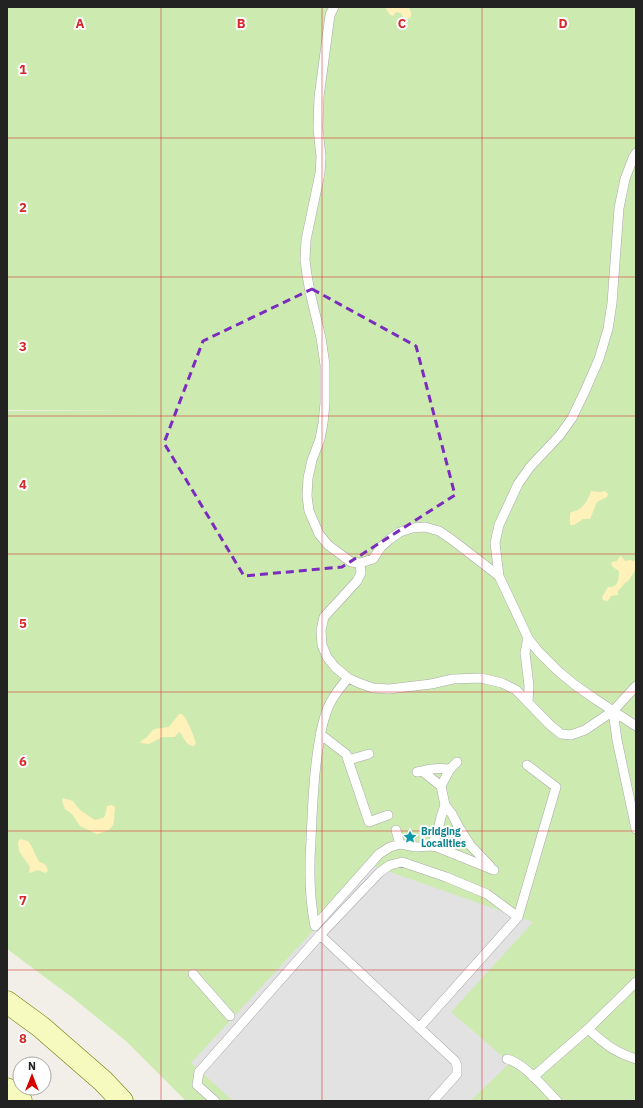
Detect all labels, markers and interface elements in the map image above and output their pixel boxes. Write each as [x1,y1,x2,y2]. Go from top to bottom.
text: A [76,15,85,32]
text: B [237,15,246,32]
text: C [398,15,407,32]
text: D [558,15,568,32]
text: 1 [19,61,27,78]
text: 2 [19,199,27,216]
text: 3 [19,338,27,355]
text: 4 [19,476,27,493]
text: 5 [19,615,27,632]
text: 6 [19,753,27,770]
place label: Bridging Localities [421,825,466,850]
place icon: Bridging Localities [402,829,418,845]
text: 7 [19,892,27,909]
text: 8 [19,1030,27,1047]
north arrow [12,1056,52,1096]
text: N [28,1059,36,1073]

